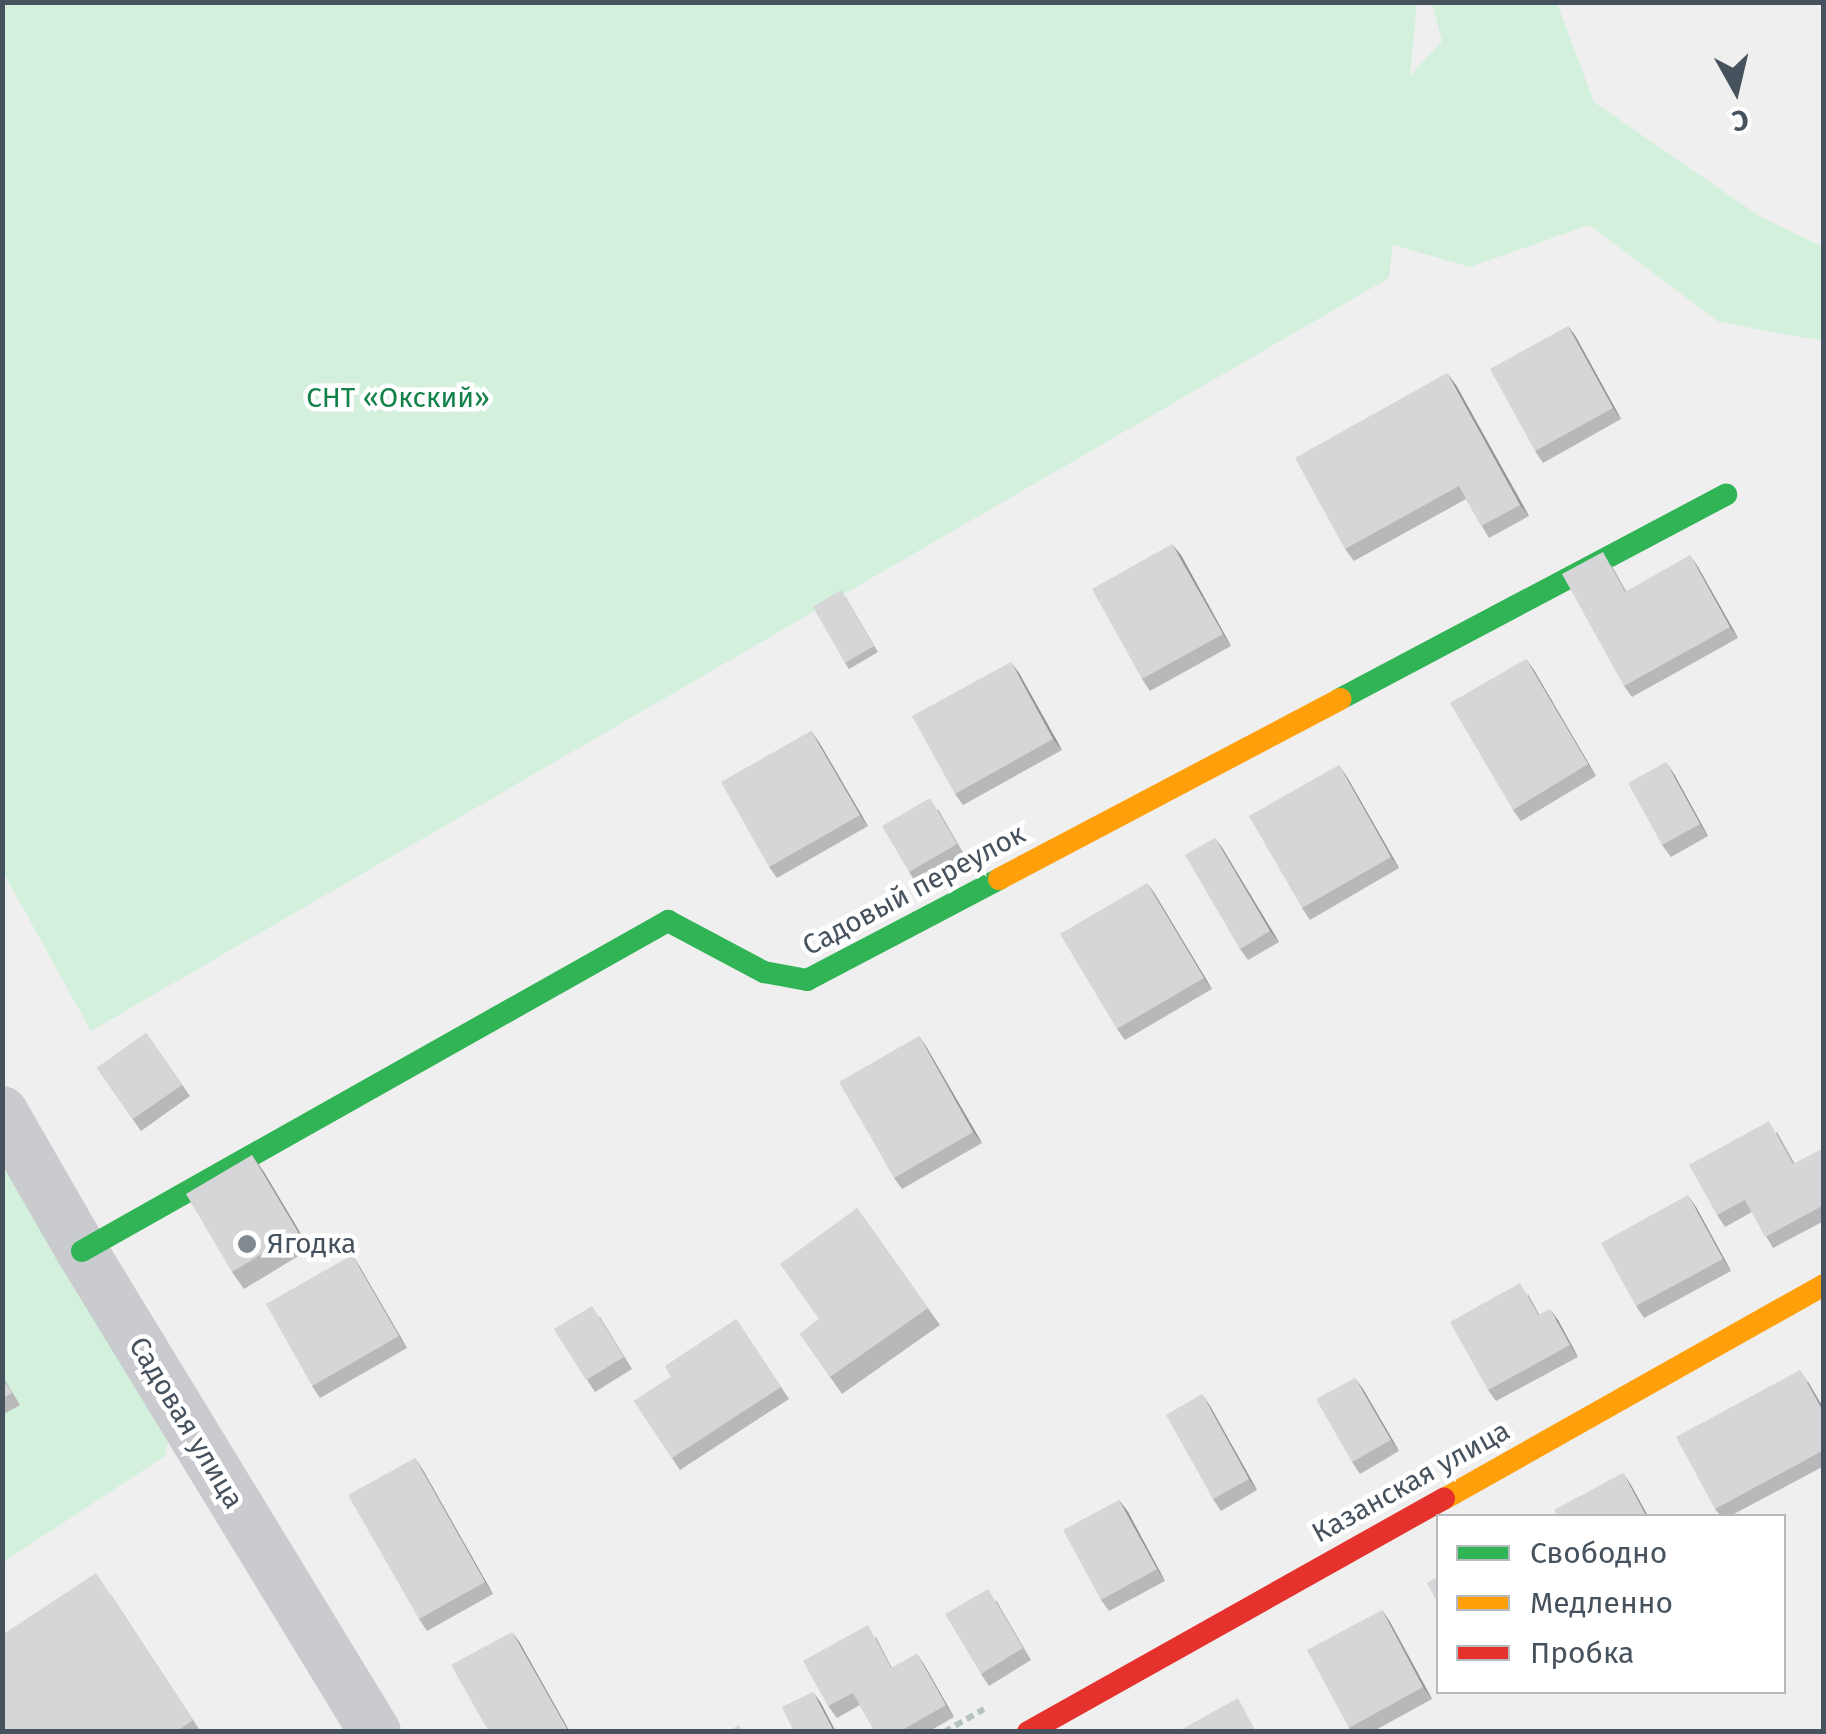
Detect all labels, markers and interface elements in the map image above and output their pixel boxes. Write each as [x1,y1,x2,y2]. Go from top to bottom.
north arrow [1686,40,1786,140]
text: С [1730,103,1751,138]
park label: СНТ «Окский» [306,381,490,415]
street label: Садовый переулок [797,817,1031,963]
place label: Ягодка [267,1227,356,1261]
marker: Ягодка [236,1233,258,1255]
street label: Садовая улица [122,1331,250,1515]
street label: Казанская улица [1306,1414,1516,1550]
legend [1436,1514,1786,1694]
text: Свободно [1530,1535,1667,1571]
text: Медленно [1530,1585,1673,1621]
text: Пробка [1530,1635,1634,1671]

